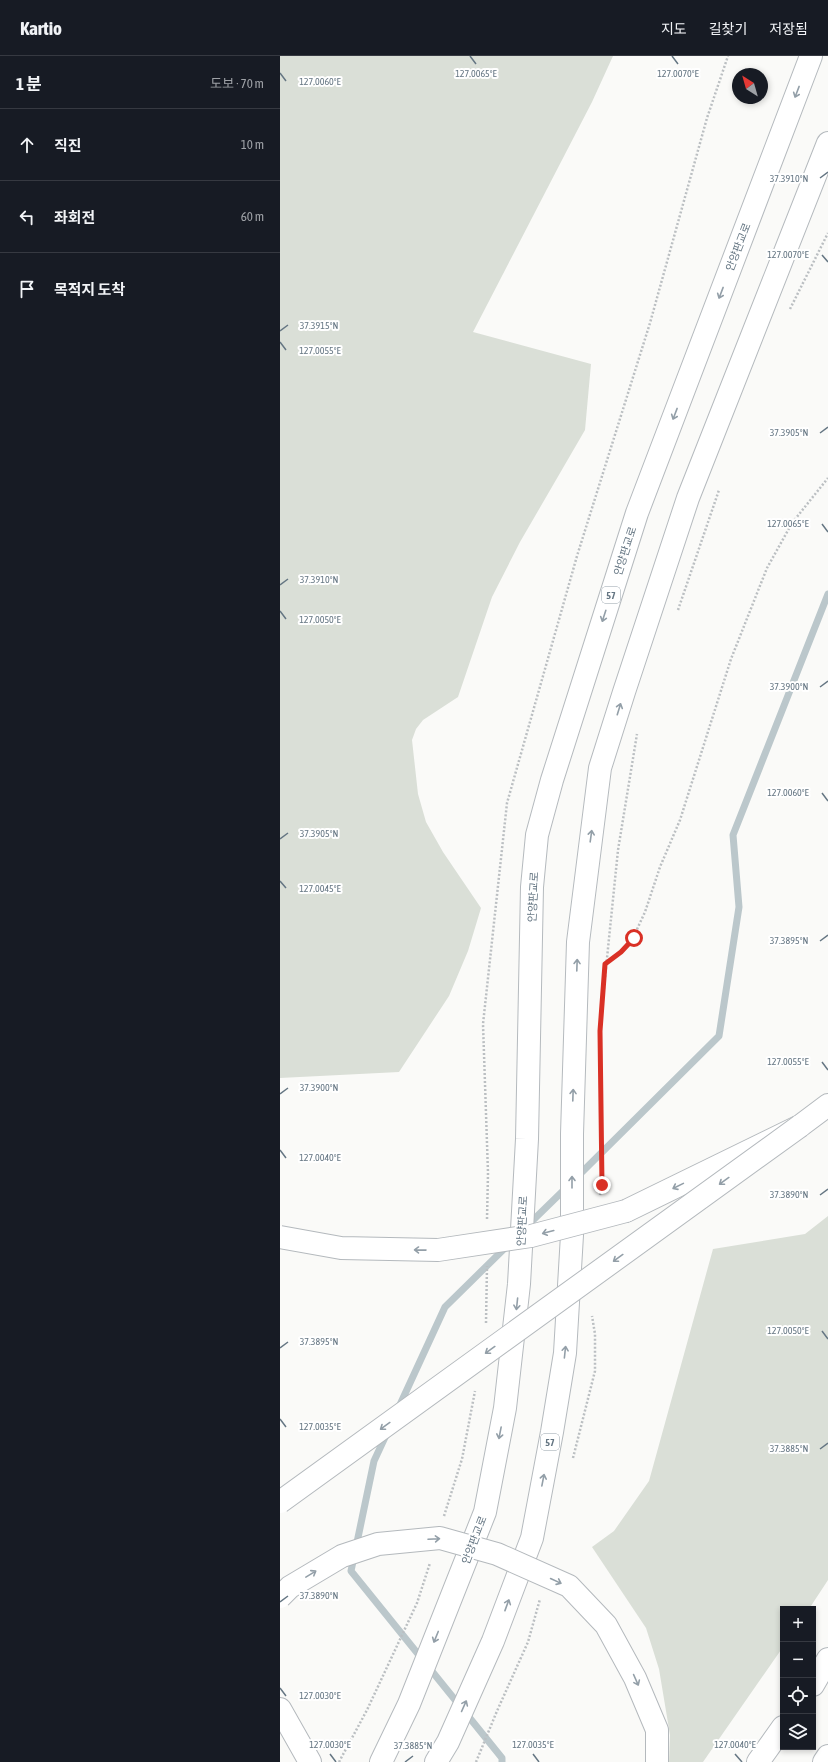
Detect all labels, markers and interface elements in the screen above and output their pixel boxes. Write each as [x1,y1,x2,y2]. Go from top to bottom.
text: Kartio [20,17,62,39]
text: 지도 [661,21,687,37]
text: 길찾기 [709,21,747,37]
text: 저장됨 [769,21,808,37]
text: 127.0065°E [455,68,498,79]
text: 127.0070°E [657,68,700,79]
north arrow [732,68,768,104]
text: 1 분 [16,74,42,94]
text: 도보 · 70 m [210,76,264,91]
text: 127.0060°E [299,76,342,87]
one-way arrow [793,86,801,98]
icon: ahead [16,134,38,156]
text: 직진 [54,137,82,154]
text: 10 m [241,137,264,152]
text: 37.3910°N [770,173,808,184]
icon: left [16,206,38,228]
text: 좌회전 [54,209,95,226]
text: 60 m [241,209,264,224]
street label: 안양판교로 [723,221,753,273]
text: 127.0070°E [767,249,810,260]
icon: arrive [16,278,38,300]
text: 목적지 도착 [54,281,125,298]
one-way arrow [717,286,725,298]
text: 37.3915°N [300,320,338,331]
text: 127.0055°E [299,345,342,356]
one-way arrow [670,408,678,420]
text: 37.3905°N [770,427,808,438]
text: 127.0065°E [767,518,810,529]
street label: 안양판교로 [611,525,639,577]
text: 37.3910°N [300,574,338,585]
road number: 57 [602,587,620,603]
one-way arrow [600,609,607,622]
text: 127.0050°E [299,614,342,625]
text: 37.3900°N [770,681,808,692]
one-way arrow [615,704,623,716]
text: 127.0060°E [767,787,810,798]
text: 37.3905°N [300,828,338,839]
one-way arrow [587,830,595,843]
street label: 안양판교로 [526,871,540,923]
text: 127.0045°E [299,883,342,894]
route start [625,929,643,947]
text: 37.3895°N [770,935,808,946]
one-way arrow [573,959,581,972]
text: 127.0055°E [767,1056,810,1067]
text: 37.3900°N [300,1082,338,1093]
one-way arrow [569,1089,577,1102]
text: 127.0040°E [299,1152,342,1163]
one-way arrow [568,1176,576,1189]
route end [593,1176,611,1194]
one-way arrow [718,1177,729,1185]
one-way arrow [672,1183,684,1190]
text: 37.3890°N [770,1189,808,1200]
street label: 안양판교로 [515,1195,529,1247]
one-way arrow [542,1229,555,1236]
one-way arrow [414,1246,427,1253]
one-way arrow [613,1253,624,1262]
one-way arrow [513,1297,520,1310]
text: 127.0050°E [767,1325,810,1336]
text: 37.3895°N [300,1336,338,1347]
one-way arrow [485,1346,496,1354]
one-way arrow [561,1346,569,1359]
text: 127.0035°E [299,1421,342,1432]
one-way arrow [380,1422,391,1431]
one-way arrow [496,1426,504,1439]
road number: 57 [541,1434,559,1450]
text: 37.3885°N [770,1443,808,1454]
one-way arrow [539,1474,547,1487]
street label: 안양판교로 [459,1514,489,1566]
one-way arrow [427,1535,440,1542]
one-way arrow [305,1570,316,1578]
one-way arrow [550,1578,562,1585]
text: 37.3890°N [300,1590,338,1601]
one-way arrow [504,1598,511,1611]
map controls [780,1606,816,1750]
button: + [780,1606,816,1642]
one-way arrow [432,1631,439,1643]
button: − [780,1642,816,1678]
one-way arrow [633,1673,640,1685]
button: locate [780,1678,816,1714]
text: 127.0030°E [299,1690,342,1701]
one-way arrow [461,1701,468,1713]
button: layers [780,1714,816,1750]
text: 127.0030°E [309,1739,352,1750]
text: 127.0035°E [512,1739,555,1750]
text: 127.0040°E [714,1739,757,1750]
text: 37.3885°N [394,1740,432,1751]

